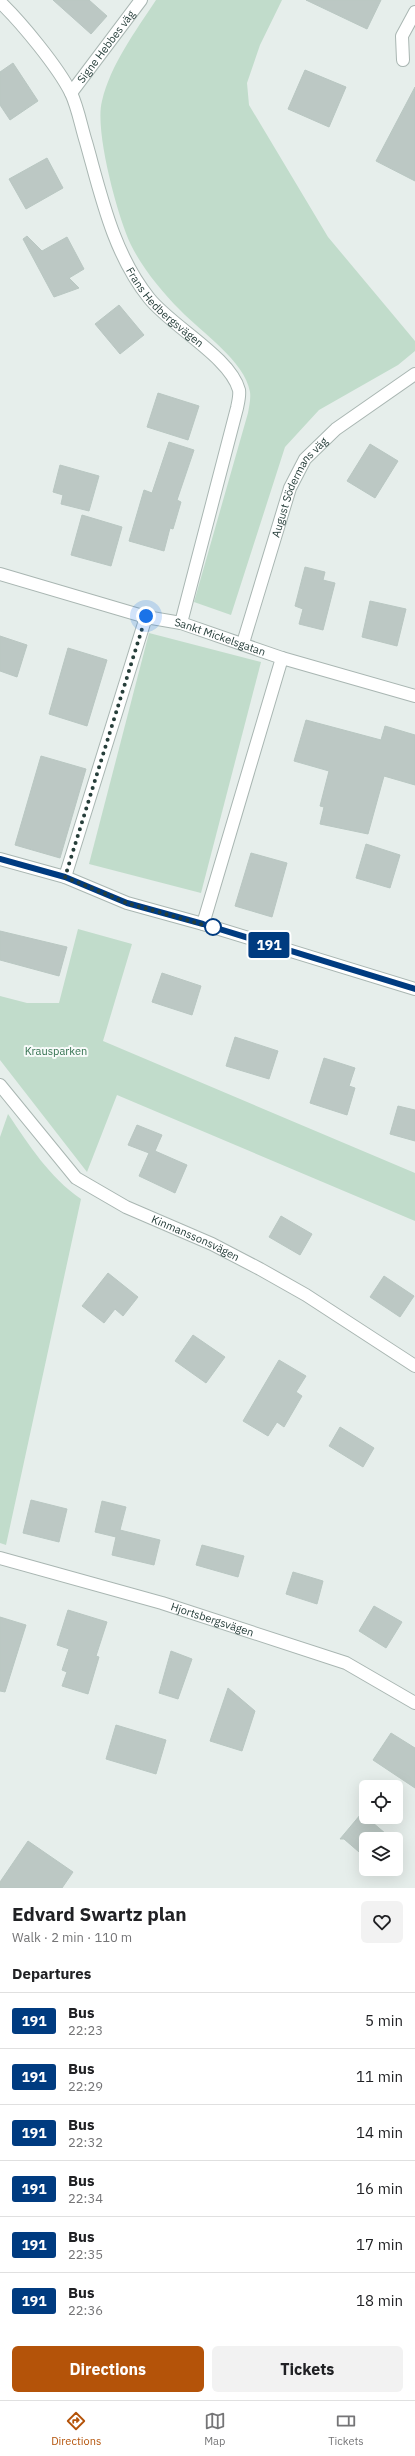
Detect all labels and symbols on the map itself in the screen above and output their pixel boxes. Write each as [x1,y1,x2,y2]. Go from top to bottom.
street label: Signe Hebbes väg [74,7,138,86]
street label: Frans Hedbergsvägen [123,265,207,350]
street label: August Södermans väg [268,434,331,539]
your location [136,606,156,626]
street label: Sankt Mickelsgatan [173,615,267,659]
unlabelled marker [204,918,222,936]
line badge: 191 [246,932,292,958]
park label: Krausparken [25,1044,87,1058]
street label: Kinmanssonsvägen [149,1212,242,1264]
street label: Hjortsbergsvägen [169,1599,256,1639]

